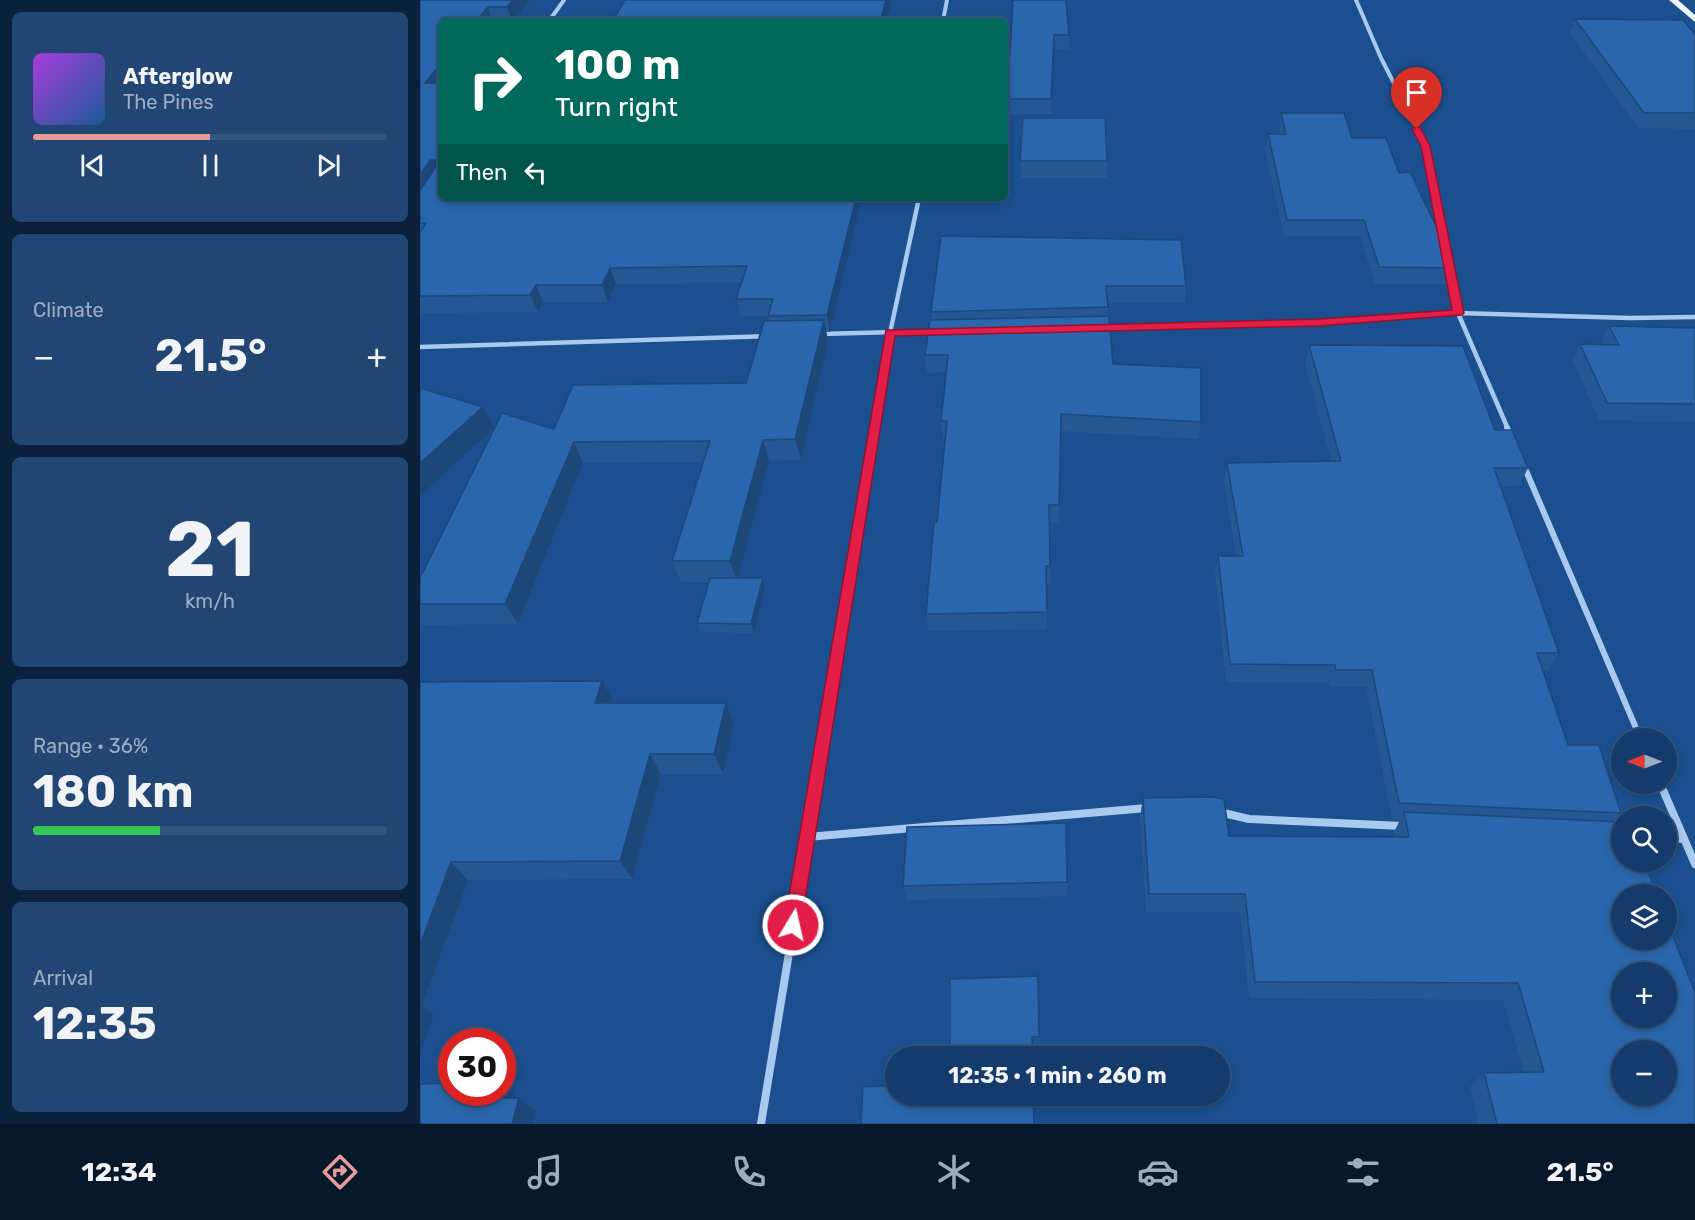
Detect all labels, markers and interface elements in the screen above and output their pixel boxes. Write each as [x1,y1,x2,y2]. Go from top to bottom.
text: 100 m [555,40,680,90]
icon: right [456,42,534,120]
text: Afterglow [123,63,233,90]
pin [1391,67,1442,129]
icon: arrive [1400,76,1433,109]
text: The Pines [123,90,214,114]
text: Turn right [555,91,678,123]
icon: previous [76,149,109,182]
icon: pause [194,149,227,182]
icon: next [312,149,345,182]
icon: left [519,156,552,189]
text: Then [456,159,507,186]
text: Climate [33,298,104,322]
text: 21.5° [154,329,266,382]
text: − [33,337,54,376]
text: + [366,337,387,376]
text: 21 [165,503,255,596]
text: km/h [185,589,235,613]
north arrow [1611,728,1677,794]
map controls [1611,728,1677,1106]
text: Range · 36% [33,734,148,758]
text: 180 km [33,765,194,818]
button: search [1611,806,1677,872]
button: layers [1611,884,1677,950]
position arrow [761,893,825,957]
button: + [1611,962,1677,1028]
text: Arrival [33,966,93,990]
text: 12:35 [33,997,156,1050]
speed limit sign: 30 [438,1028,516,1106]
button: − [1611,1040,1677,1106]
text: 12:35 · 1 min · 260 m [948,1062,1167,1089]
icon: directions [319,1151,361,1193]
icon: music [524,1151,566,1193]
icon: phone [728,1151,770,1193]
icon: climate [933,1151,975,1193]
icon: car [1137,1151,1179,1193]
icon: filters [1342,1151,1384,1193]
text: 12:34 [81,1156,156,1188]
text: 21.5° [1546,1156,1614,1188]

